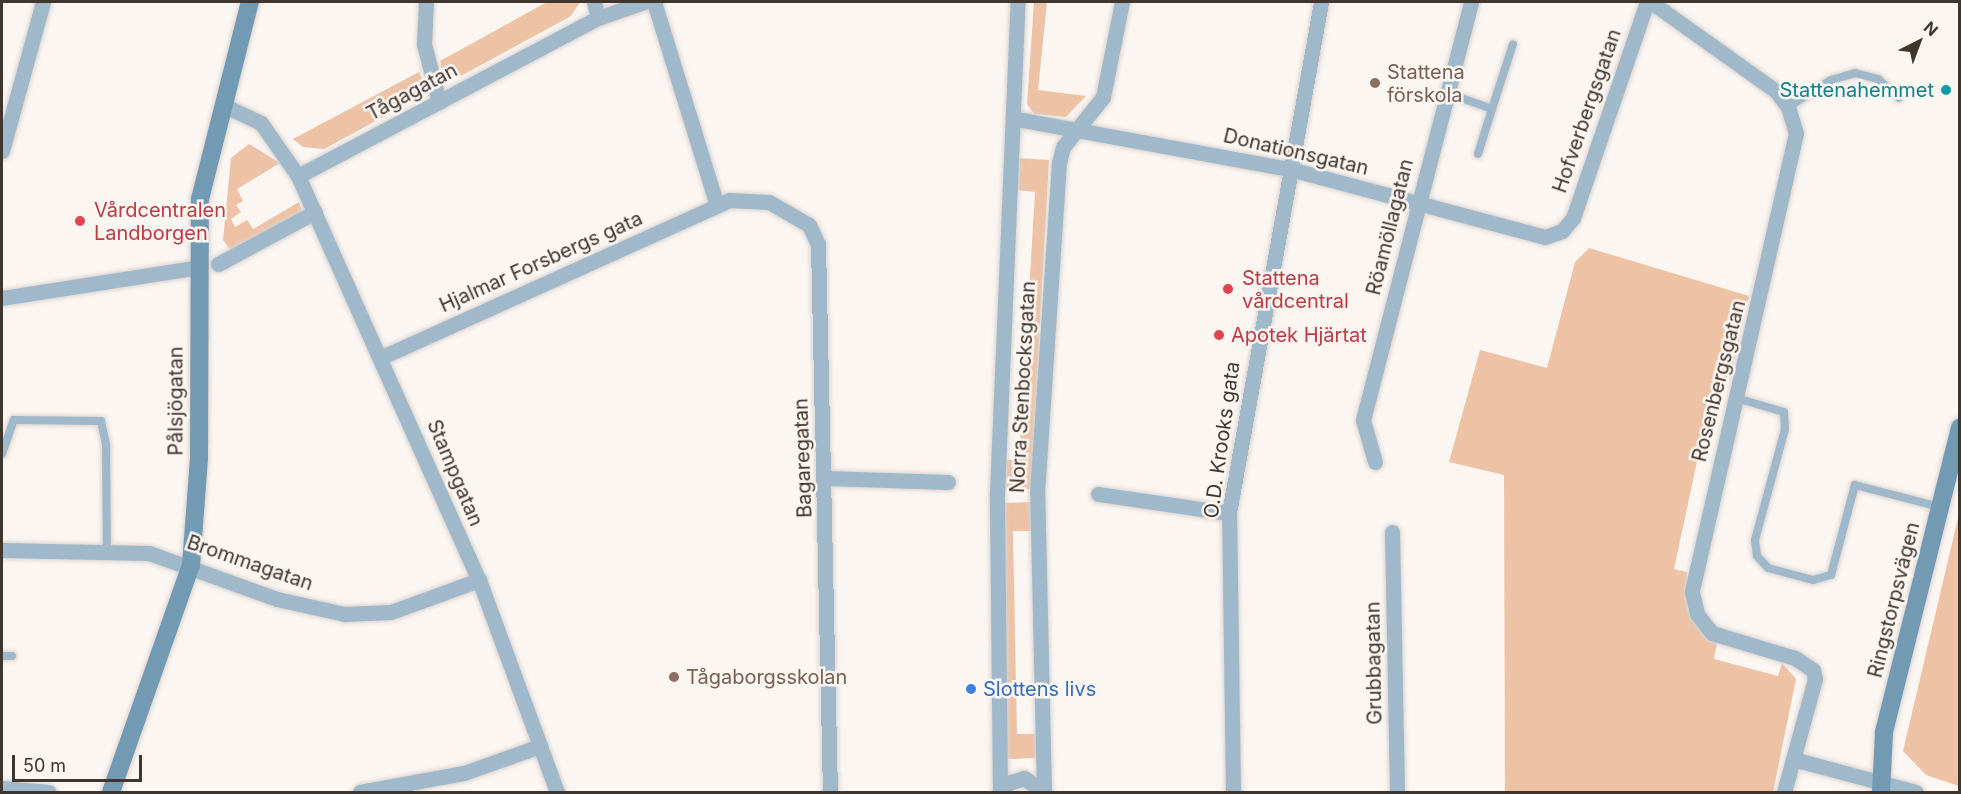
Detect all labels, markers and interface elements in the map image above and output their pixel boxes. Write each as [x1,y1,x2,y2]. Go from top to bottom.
north arrow [1889,12,1949,72]
text: N [1920,17,1942,40]
street label: Hofverbergsgatan [1548,26,1626,196]
street label: Tågagatan [363,58,461,126]
place label: Stattena förskola [1387,60,1465,107]
marker: Stattena förskola [1368,76,1382,90]
place label: Stattenahemmet [1779,78,1934,102]
marker: Stattenahemmet [1939,83,1953,97]
street label: Donationsgatan [1221,124,1371,180]
street label: Röamöllagatan [1361,156,1419,298]
place label: Vårdcentralen Landborgen [94,198,226,245]
street label: Hjalmar Forsbergs gata [436,206,646,318]
marker: Vårdcentralen Landborgen [71,212,89,230]
place label: Stattena vårdcentral [1242,266,1349,313]
street label: Norra Stenbocksgatan [1005,280,1041,494]
marker: Stattena vårdcentral [1219,280,1237,298]
street label: Rosenbergsgatan [1687,298,1751,464]
place label: Apotek Hjärtat [1231,323,1367,347]
marker: Apotek Hjärtat [1212,328,1226,342]
street label: Pålsjögatan [164,346,188,456]
street label: O.D. Krooks gata [1199,360,1245,520]
street label: Bagaregatan [789,398,817,518]
street label: Stampgatan [422,416,488,530]
street label: Ringstorpsvägen [1863,520,1925,680]
street label: Brommagatan [184,530,316,596]
street label: Grubbagatan [1361,601,1387,725]
place label: Tågaborgsskolan [686,665,847,689]
marker: Tågaborgsskolan [667,670,681,684]
place label: Slottens livs [983,677,1096,701]
marker: Slottens livs [964,682,978,696]
scale bar [15,743,146,781]
text: 50 m [23,755,66,776]

